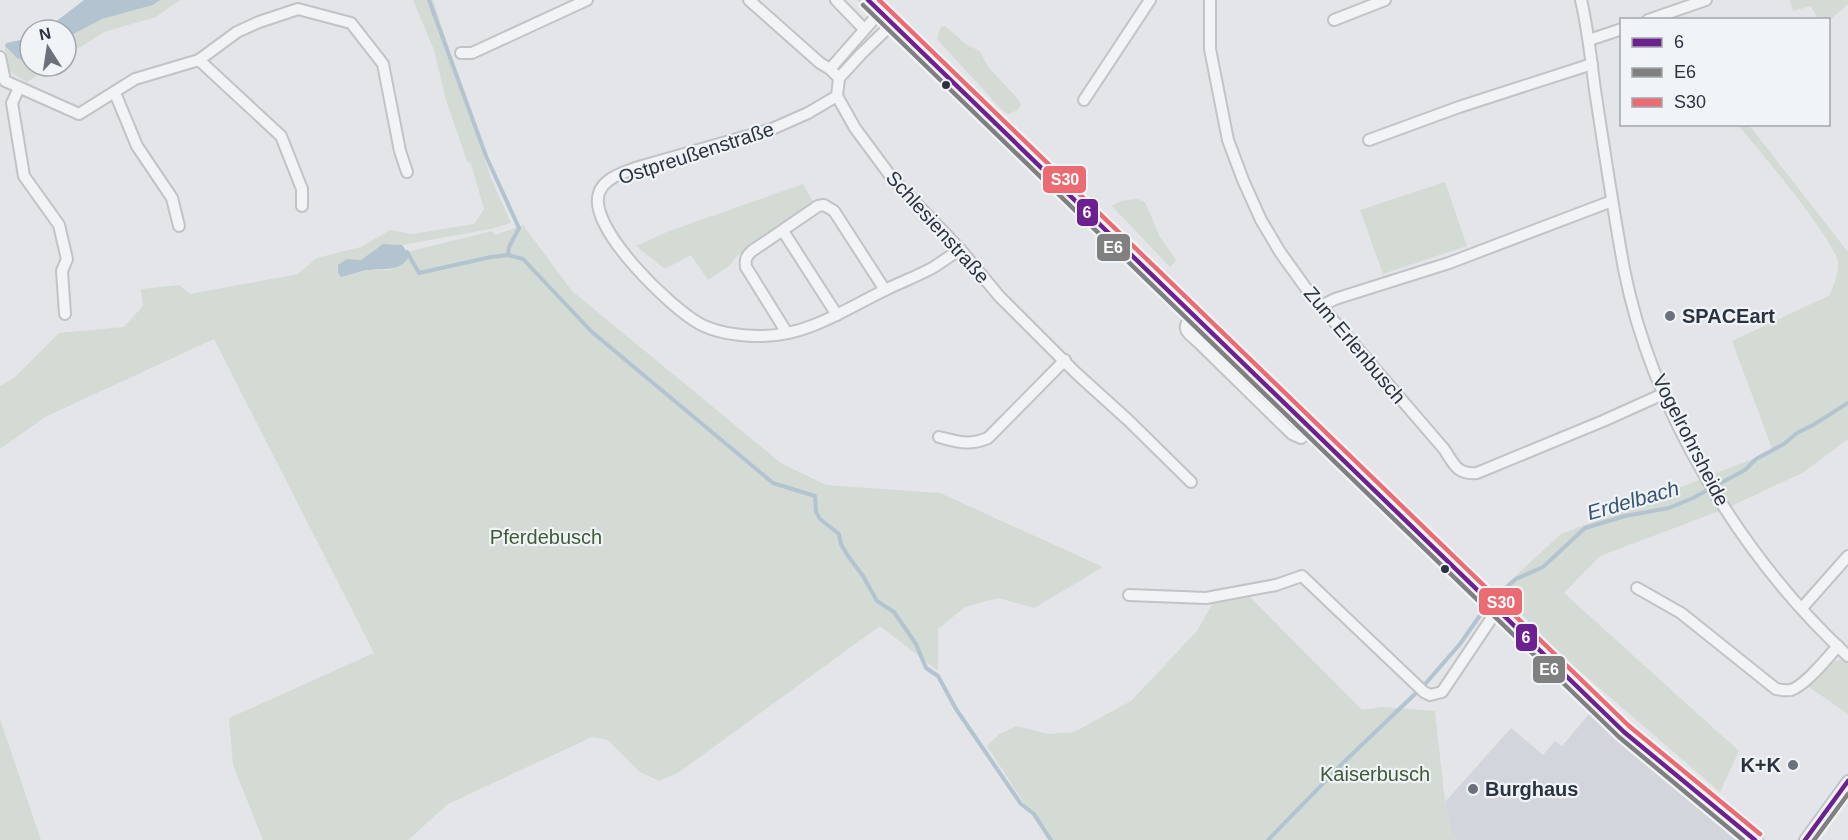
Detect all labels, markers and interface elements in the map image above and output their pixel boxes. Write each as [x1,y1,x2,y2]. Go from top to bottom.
north arrow [18,18,78,78]
legend [1620,18,1830,126]
text: N [38,24,52,43]
text: 6 [1674,32,1684,52]
text: E6 [1674,62,1696,82]
unlabelled marker [940,79,952,91]
text: S30 [1674,92,1706,112]
street label: Ostpreußenstraße [615,117,777,189]
line badge: S30 [1042,165,1087,194]
street label: Schlesienstraße [882,166,994,288]
text: S30 [1051,171,1079,188]
line badge: 6 [1076,198,1099,227]
text: 6 [1083,204,1092,221]
line badge: E6 [1096,233,1131,262]
text: E6 [1103,239,1123,256]
street label: Zum Erlenbusch [1300,282,1410,408]
place label: SPACEart [1682,305,1775,327]
marker: SPACEart [1663,309,1677,323]
street label: Vogelrohrsheide [1648,371,1734,509]
water label: Erdelbach [1584,476,1682,524]
park label: Pferdebusch [490,526,602,548]
unlabelled marker [1439,563,1451,575]
line badge: S30 [1478,587,1523,616]
text: S30 [1487,594,1515,611]
line badge: 6 [1515,623,1538,652]
text: 6 [1522,629,1531,646]
line badge: E6 [1532,655,1566,684]
text: E6 [1539,661,1559,678]
place label: K+K [1740,754,1782,776]
marker: K+K [1786,758,1800,772]
park label: Kaiserbusch [1320,763,1430,785]
place label: Burghaus [1485,778,1578,800]
marker: Burghaus [1466,782,1480,796]

